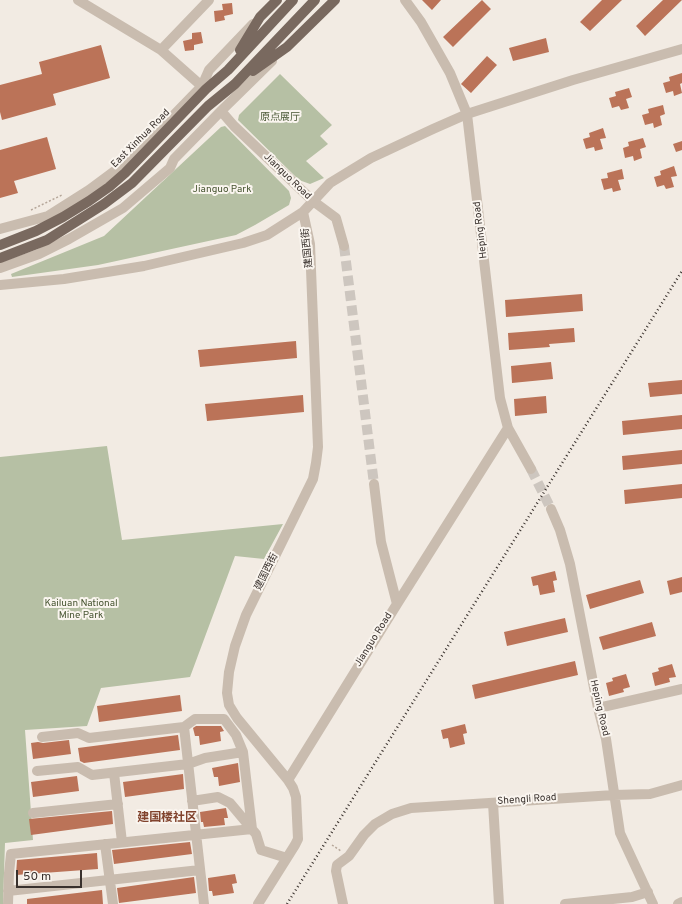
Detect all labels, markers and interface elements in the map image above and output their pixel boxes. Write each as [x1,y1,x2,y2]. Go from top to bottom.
street label: East Xinhua Road [109,107,173,171]
park label: 原点展厅 [260,112,300,124]
street label: Jianguo Road [261,151,313,203]
park label: Jianguo Park [193,184,251,196]
street label: Heping Road [472,201,490,259]
street label: 建国西街 [300,227,316,269]
street label: 建国西街 [253,551,281,593]
park label: Kailuan National Mine Park [44,598,118,622]
street label: Jianguo Road [353,611,395,669]
street label: Heping Road [587,679,611,737]
street label: Shengli Road [497,792,557,808]
district label: 建国楼社区 [137,812,197,826]
scale bar [18,862,84,888]
text: 50 m [23,869,51,885]

